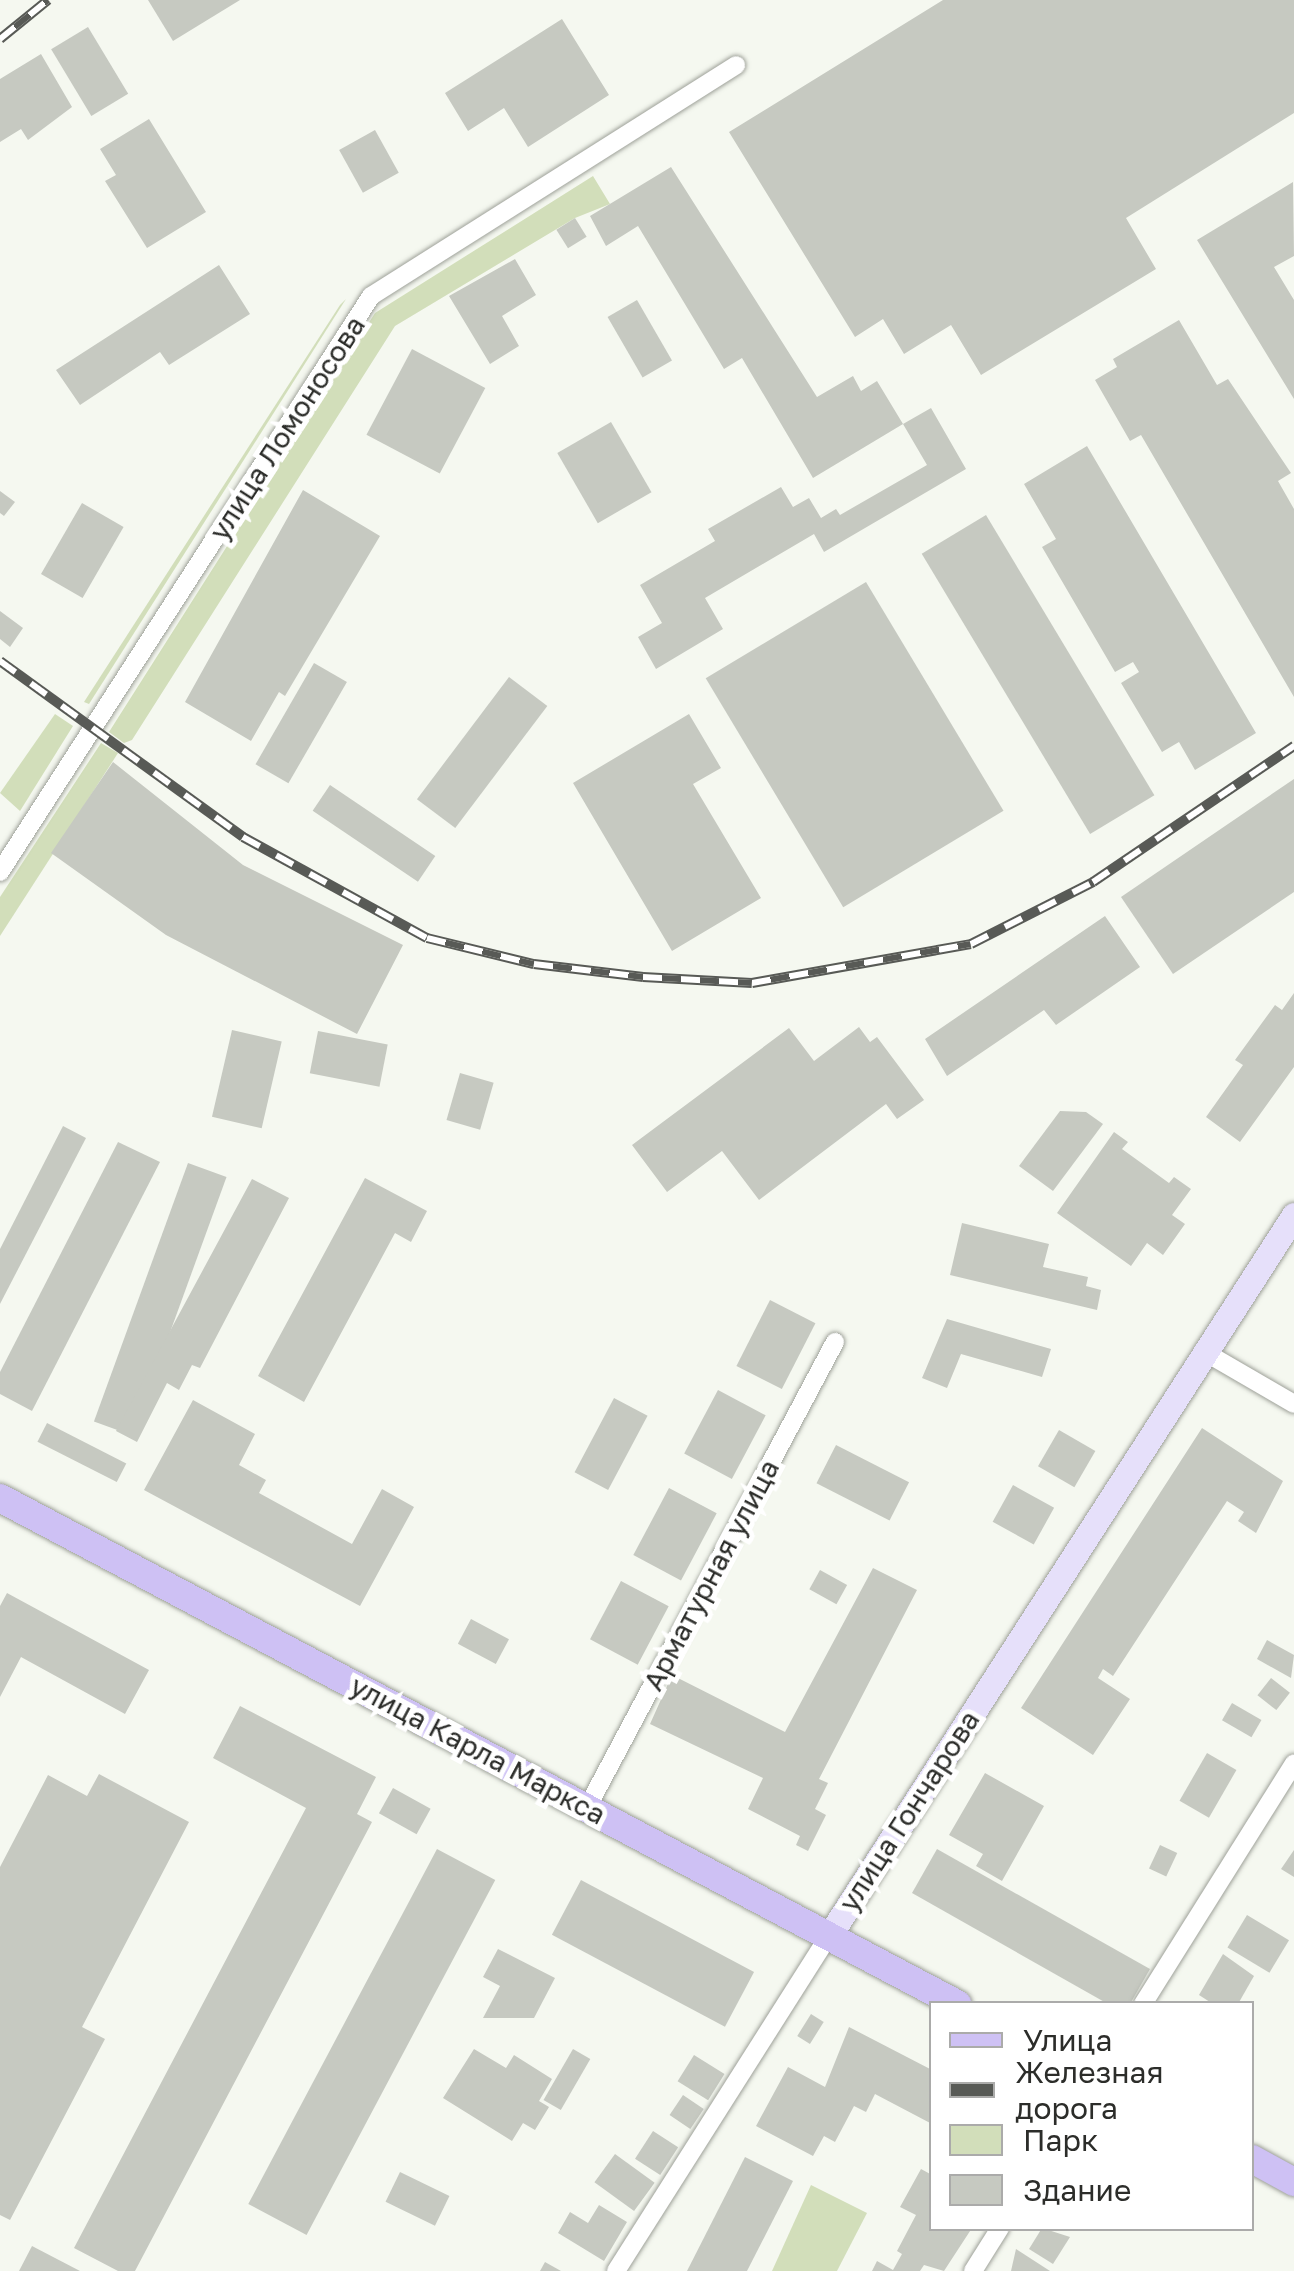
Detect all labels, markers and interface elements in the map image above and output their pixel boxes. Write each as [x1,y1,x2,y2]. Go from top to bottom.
street label: улица Ломоносова [202,310,372,546]
street label: Арматурная улица [636,1454,786,1696]
street label: улица Карла Маркса [345,1668,611,1832]
street label: улица Гончарова [832,1704,986,1918]
legend [929,2001,1254,2231]
text: Улица [1023,2022,1112,2058]
text: Железная дорога [1015,2054,1164,2126]
text: Парк [1023,2122,1098,2158]
text: Здание [1023,2172,1131,2208]

